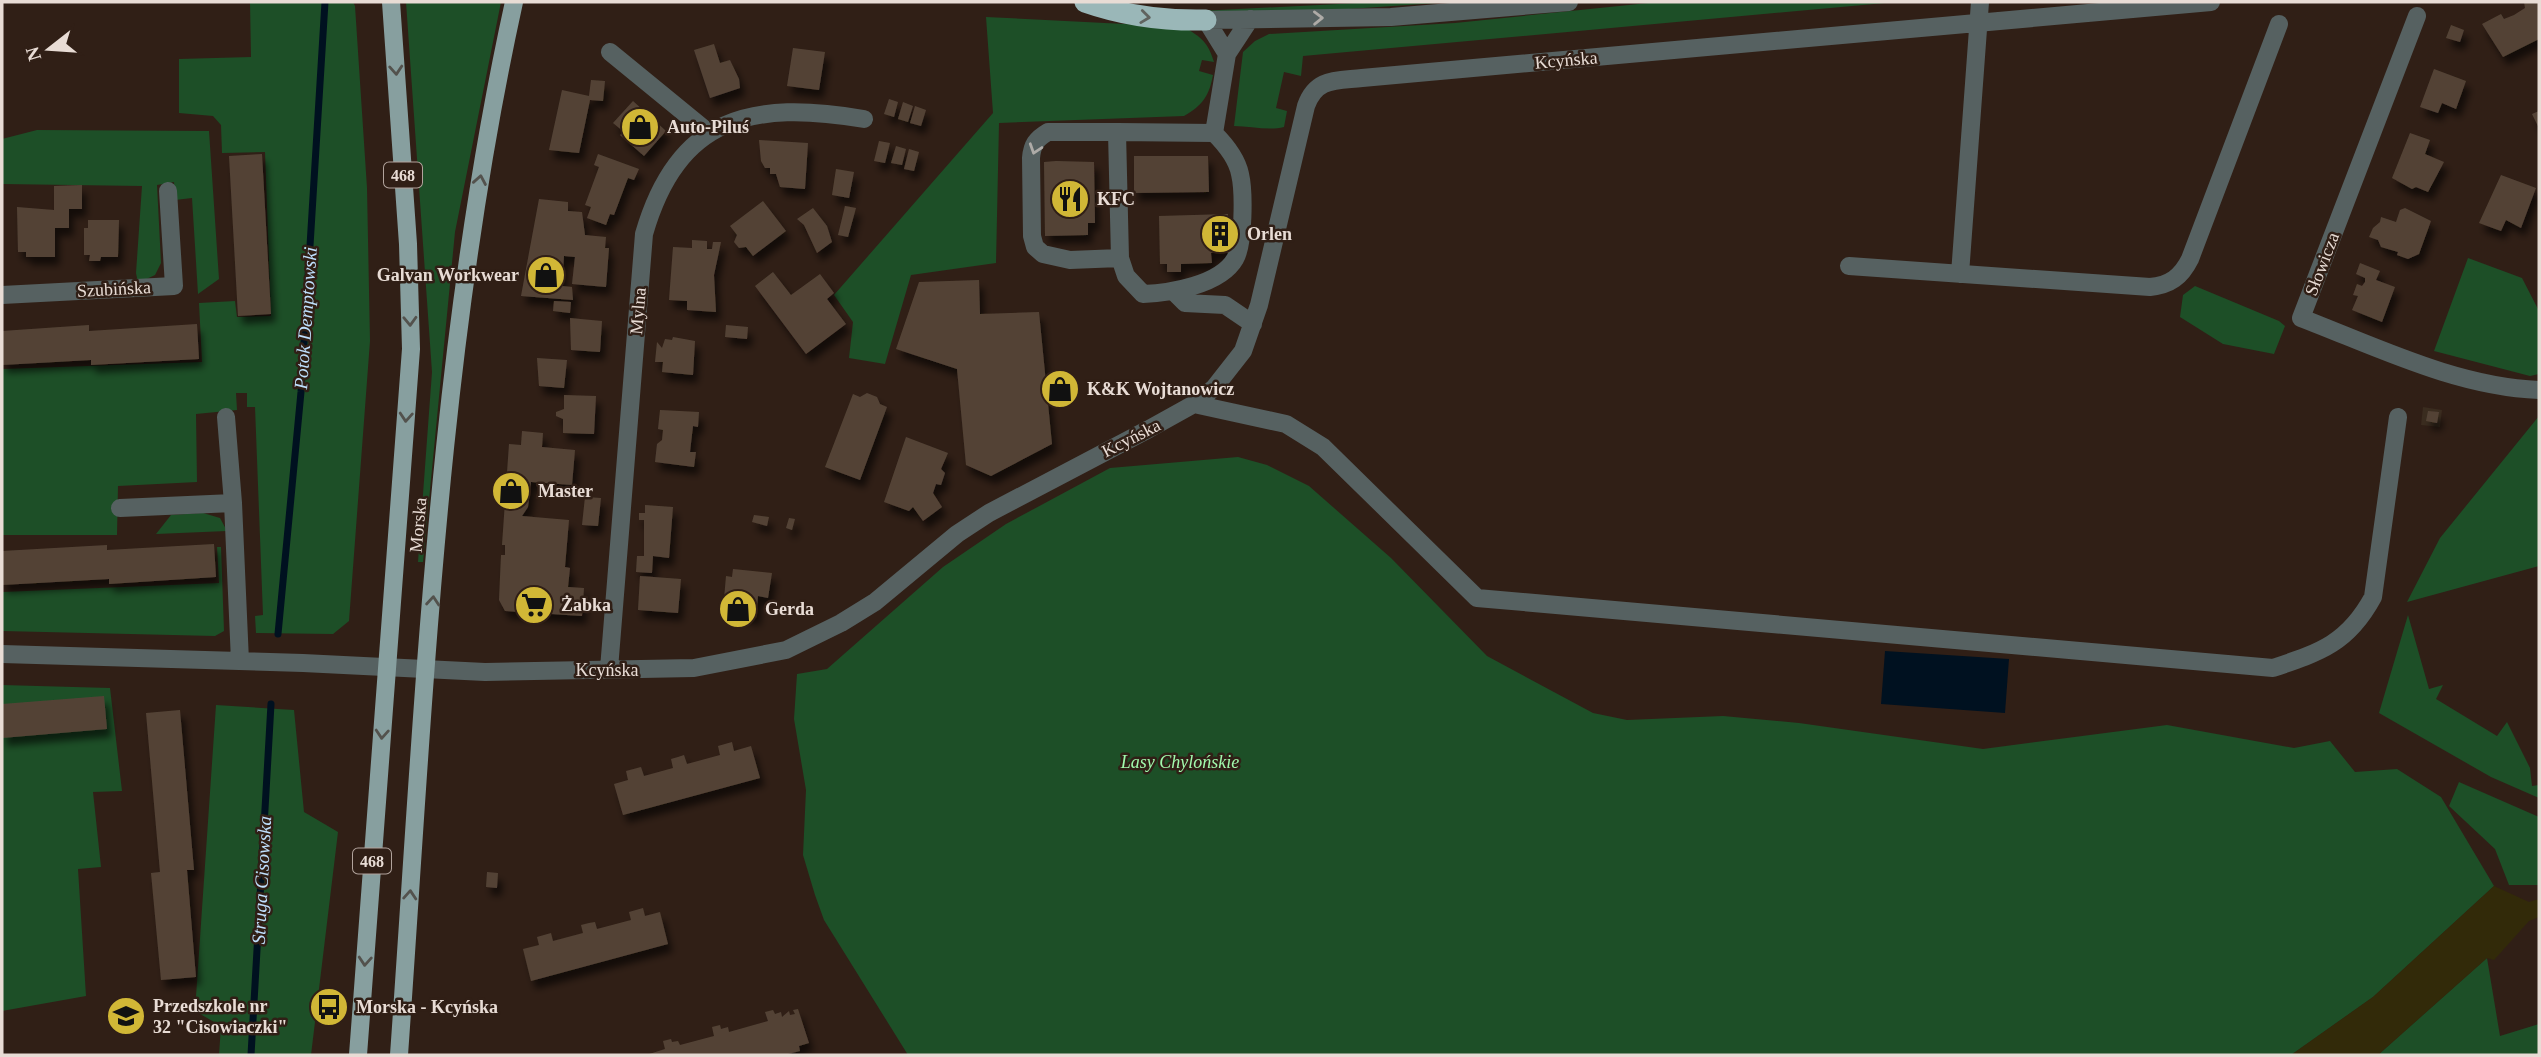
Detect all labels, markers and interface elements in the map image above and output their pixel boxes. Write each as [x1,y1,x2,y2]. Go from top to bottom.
one-way arrow [1139,9,1151,24]
one-way arrow [1313,10,1324,26]
north arrow [14,14,84,84]
text: N [21,44,45,63]
street label: Kcyńska [1534,47,1598,73]
one-way arrow [388,65,403,76]
shop icon: Auto-Piluś [619,106,661,148]
place label: Auto-Piluś [667,117,749,137]
one-way arrow [1028,143,1043,155]
road number: 468 [384,162,422,188]
one-way arrow [472,174,487,186]
restaurant icon: KFC [1049,178,1091,220]
place label: KFC [1097,189,1135,209]
building icon: Orlen [1199,213,1241,255]
place label: Orlen [1247,224,1292,244]
street label: Słowicza [2301,230,2343,298]
water label: Potok Demptowski [290,246,321,391]
shop icon: Galvan Workwear [525,254,567,296]
place label: Galvan Workwear [377,265,519,285]
street label: Szubińska [77,277,151,301]
street label: Mylna [626,287,650,335]
one-way arrow [403,316,418,327]
shop icon: K&K Wojtanowicz [1039,368,1081,410]
place label: K&K Wojtanowicz [1087,379,1234,399]
one-way arrow [399,412,414,423]
street label: Kcyńska [1098,415,1164,461]
shop icon: Master [490,470,532,512]
place label: Master [538,481,593,501]
street label: Morska [406,497,430,553]
supermarket icon: Żabka [513,584,555,626]
shop icon: Gerda [717,588,759,630]
one-way arrow [425,595,440,606]
place label: Żabka [561,595,611,615]
place label: Gerda [765,599,814,619]
street label: Kcyńska [576,660,639,680]
one-way arrow [374,729,389,740]
park label: Lasy Chylońskie [1120,752,1239,772]
water label: Struga Cisowska [248,815,275,945]
road number: 468 [353,848,391,874]
one-way arrow [402,890,417,901]
one-way arrow [358,956,373,967]
bus stop icon: Morska - Kcyńska [308,986,350,1028]
school or university icon: Przedszkole nr 32 "Cisowiaczki" [105,995,147,1037]
place label: Przedszkole nr 32 "Cisowiaczki" [153,996,287,1037]
place label: Morska - Kcyńska [356,997,498,1017]

